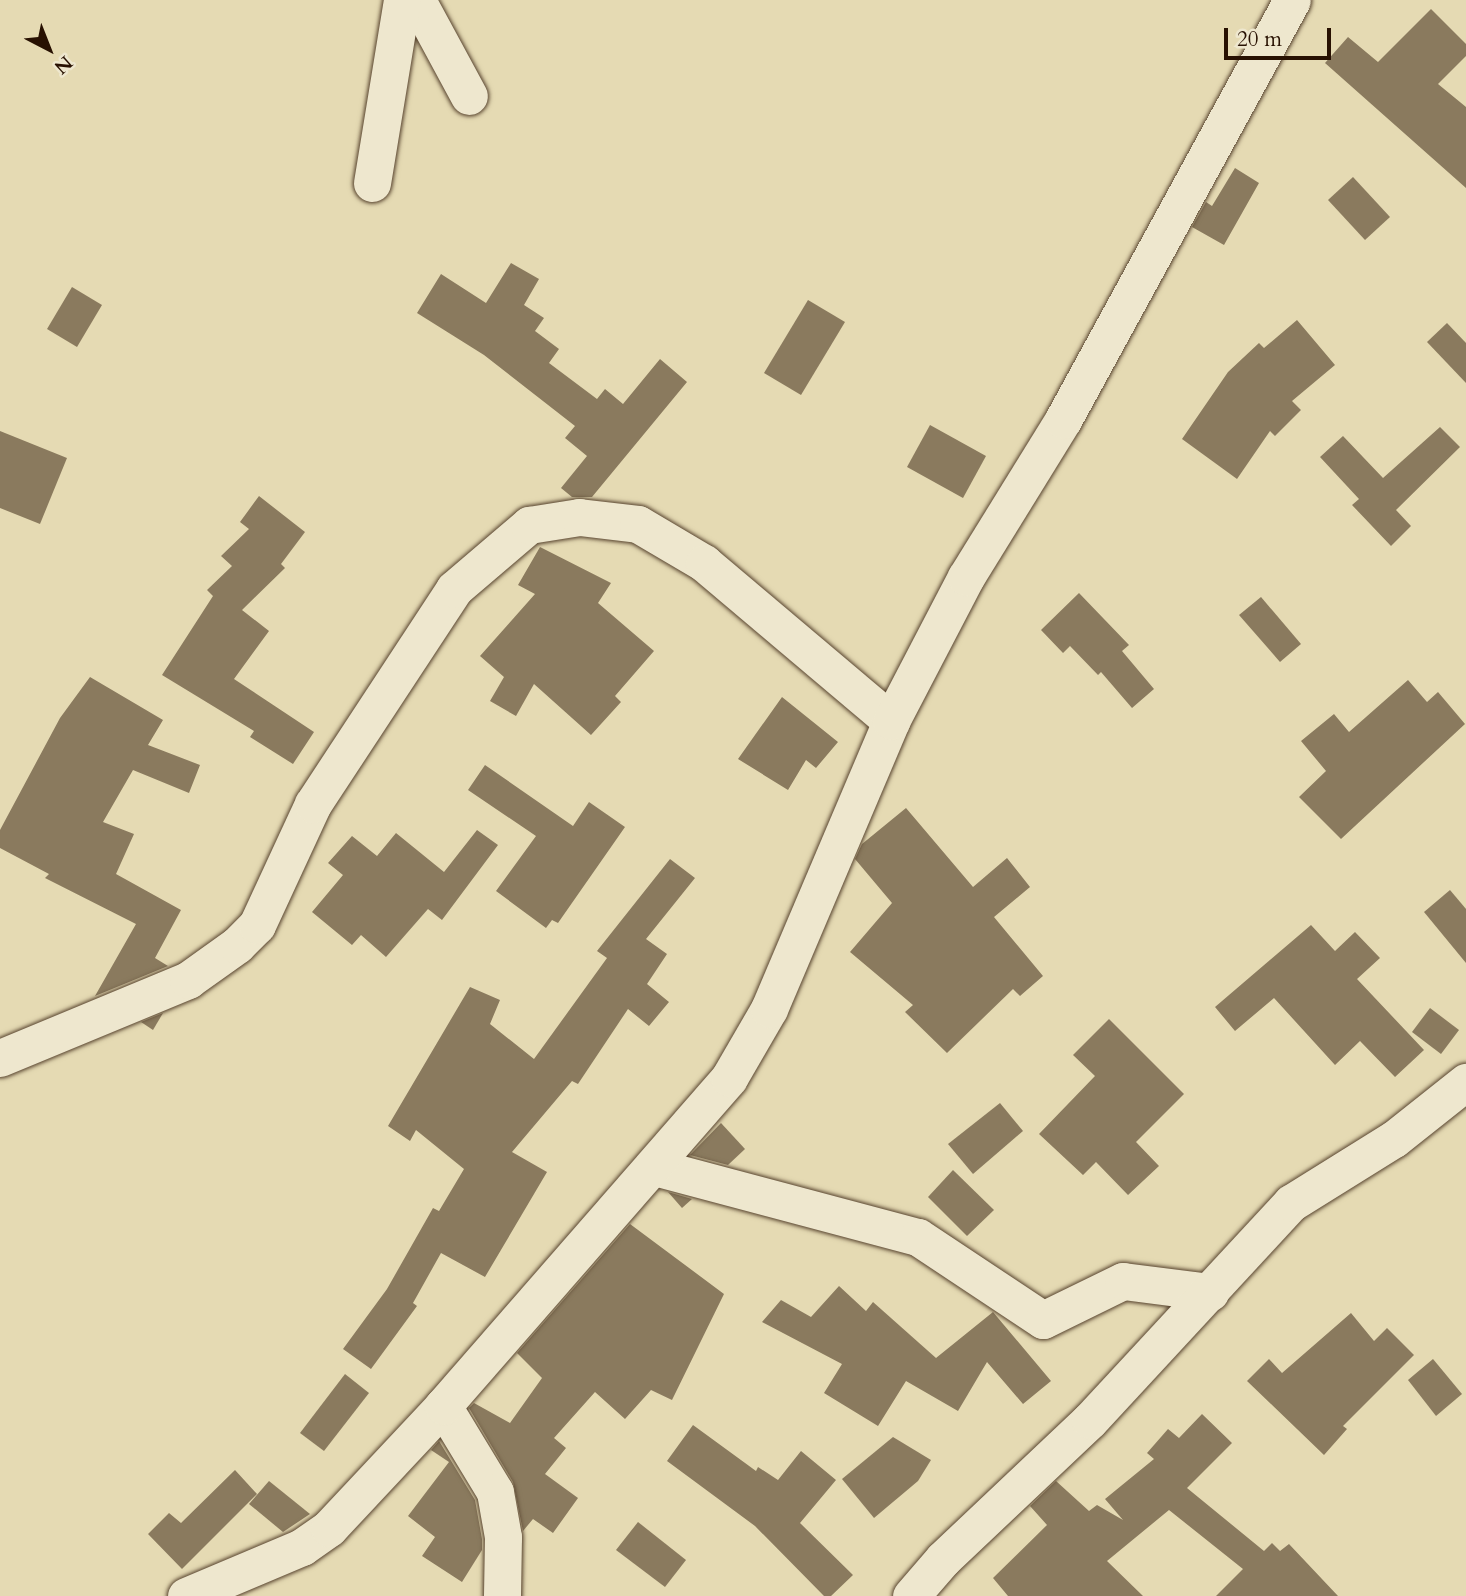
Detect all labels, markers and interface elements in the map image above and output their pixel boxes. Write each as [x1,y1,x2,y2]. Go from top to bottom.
north arrow [14,14,84,84]
scale bar [1228,14,1335,58]
text: 20 m [1237,25,1282,54]
text: N [48,49,78,80]

